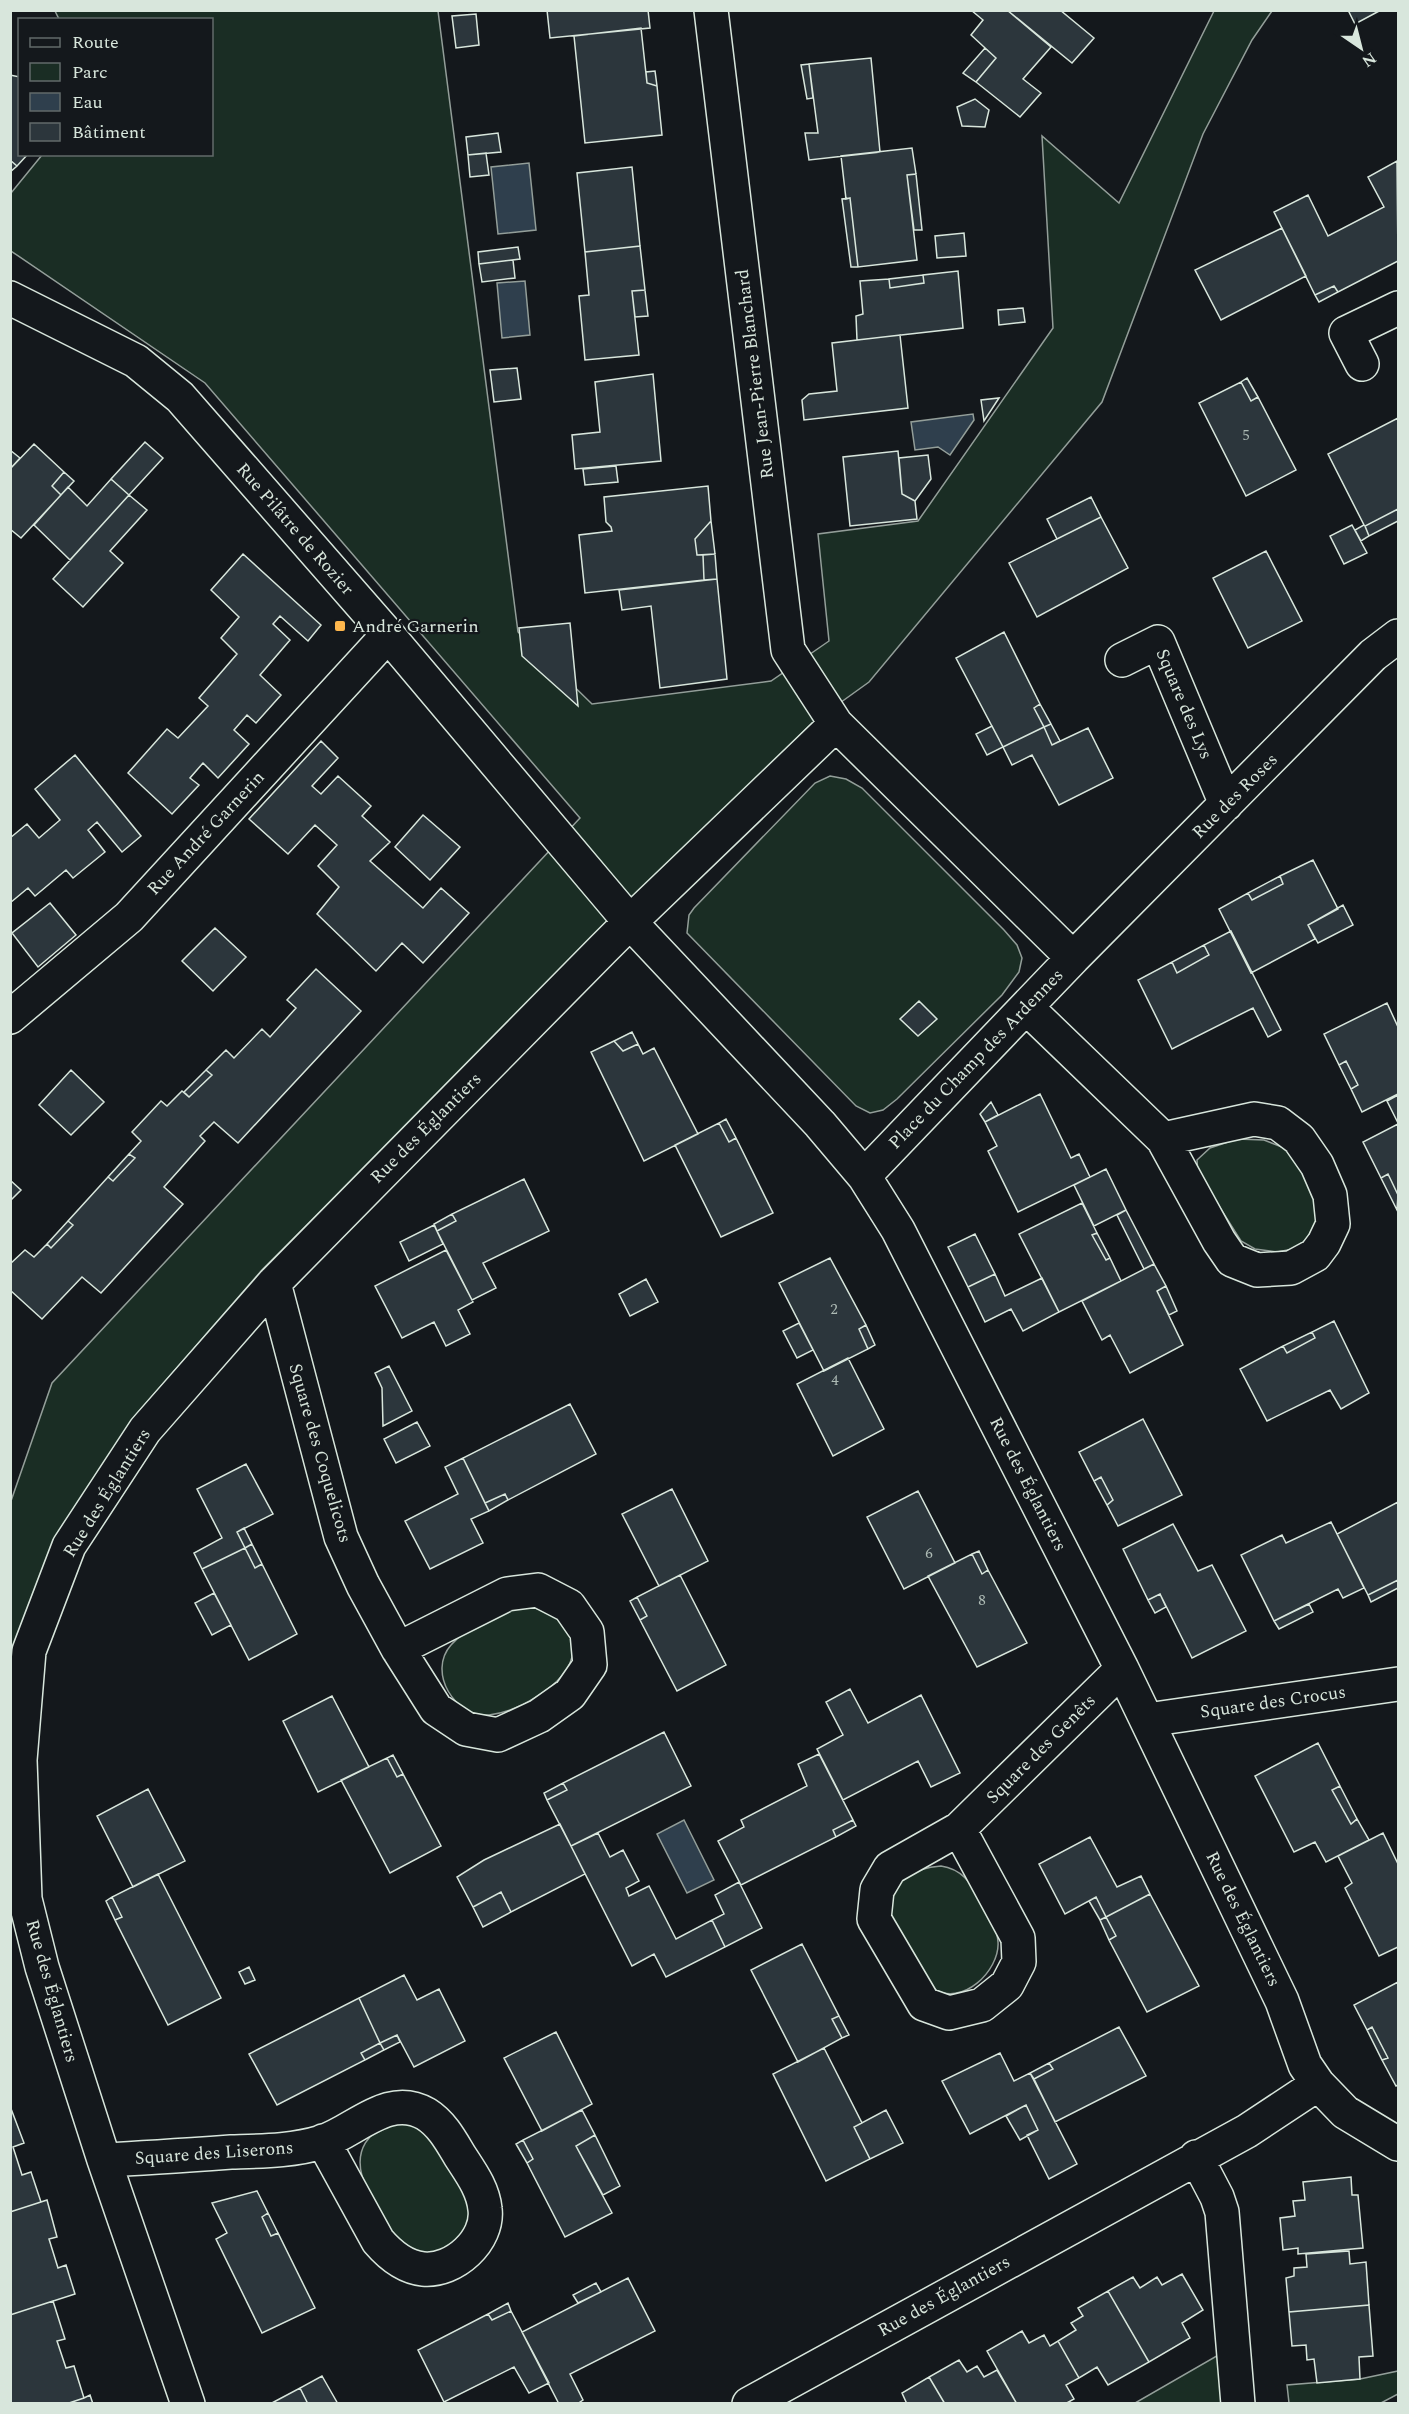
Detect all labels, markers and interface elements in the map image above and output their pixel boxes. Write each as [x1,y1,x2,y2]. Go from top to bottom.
legend [18,18,213,156]
north arrow [1331,18,1391,78]
text: Route [72,29,119,56]
text: N [1357,46,1381,73]
text: Parc [72,59,108,86]
text: Eau [72,89,103,116]
text: Bâtiment [72,119,146,146]
street label: Rue Jean-Pierre Blanchard [729,267,781,481]
house number: 5 [1242,424,1250,447]
street label: Rue Pilâtre de Rozier [230,457,360,601]
place label: André Garnerin [352,613,479,640]
marker: André Garnerin [333,619,347,633]
street label: Square des Lys [1149,644,1219,764]
street label: Rue des Roses [1186,747,1284,845]
street label: Rue André Garnerin [141,765,271,901]
street label: Place du Champ des Ardennes [882,962,1070,1156]
street label: Rue des Églantiers [364,1066,488,1190]
house number: 2 [830,1298,838,1321]
street label: Square des Coquelicots [281,1360,359,1546]
house number: 4 [831,1369,839,1392]
street label: Rue des Églantiers [982,1412,1074,1556]
street label: Rue des Églantiers [56,1423,158,1563]
house number: 6 [925,1542,933,1565]
house number: 8 [978,1589,986,1612]
street label: Square des Crocus [1198,1678,1348,1726]
street label: Square des Genêts [980,1688,1102,1810]
street label: Rue des Églantiers [1198,1847,1288,1991]
street label: Rue des Églantiers [19,1916,85,2066]
street label: Square des Liserons [134,2134,294,2172]
street label: Rue des Églantiers [873,2248,1015,2344]

